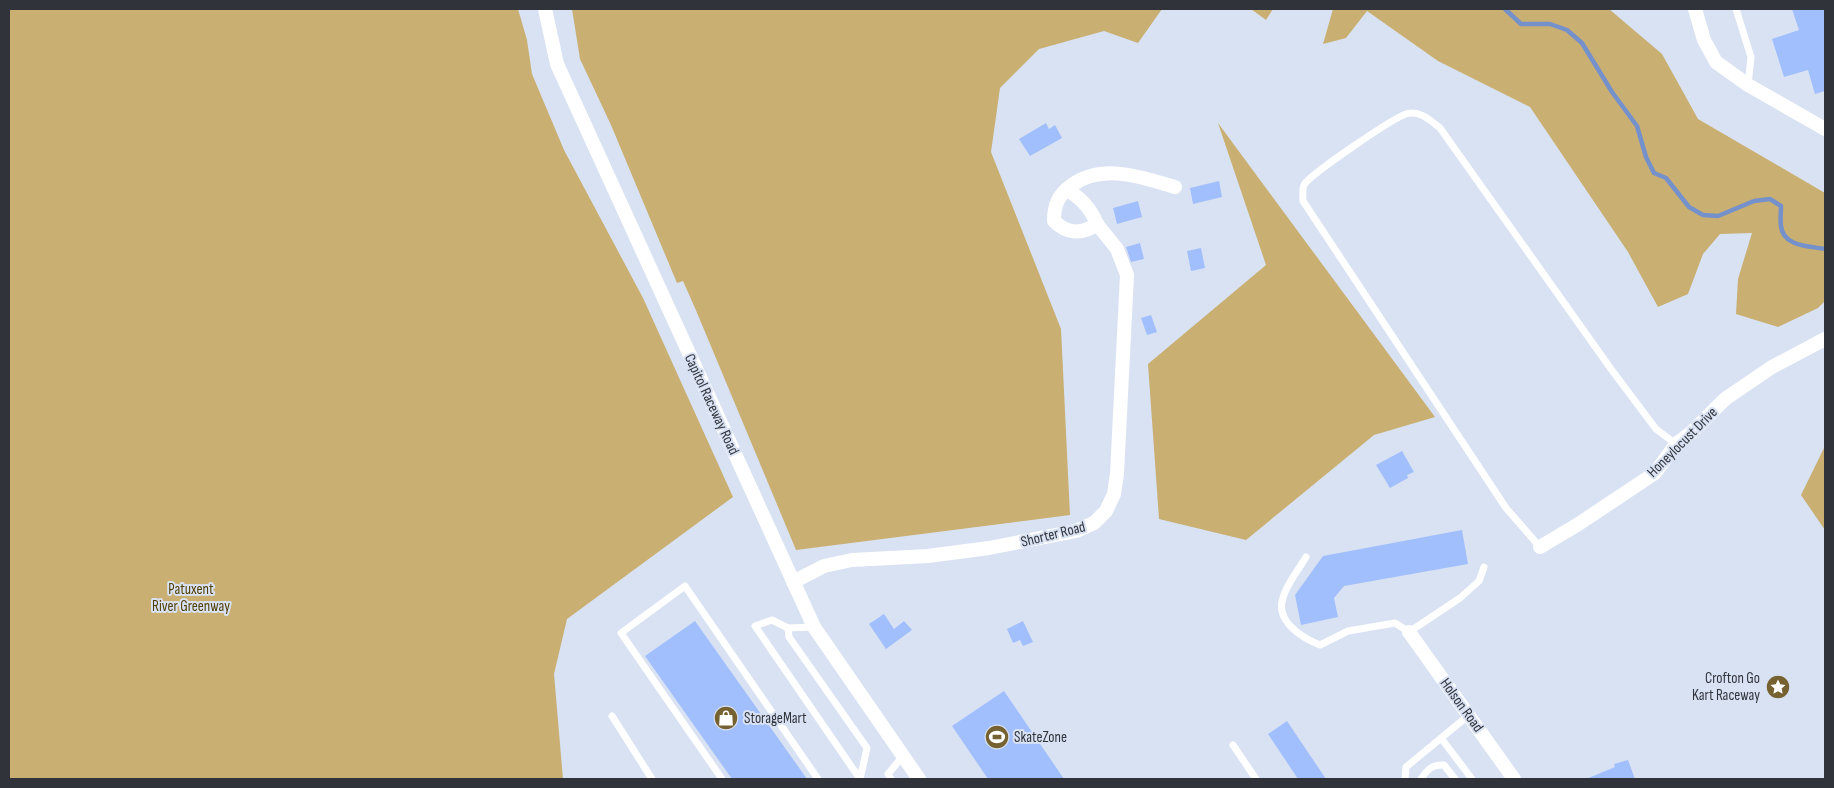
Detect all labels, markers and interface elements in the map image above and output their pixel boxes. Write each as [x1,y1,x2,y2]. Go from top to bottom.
street label: Capitol Raceway Road [680,351,743,458]
street label: Honeylocust Drive [1643,403,1722,482]
street label: Shorter Road [1019,517,1087,552]
park label: Patuxent River Greenway [152,580,230,616]
place label: Crofton Go Kart Raceway [1692,669,1760,705]
place icon: Crofton Go Kart Raceway [1765,674,1791,700]
street label: Holson Road [1436,675,1488,736]
shop icon: StorageMart [713,705,739,731]
place label: StorageMart [744,709,807,728]
sports icon: SkateZone [984,724,1010,750]
place label: SkateZone [1014,728,1067,747]

